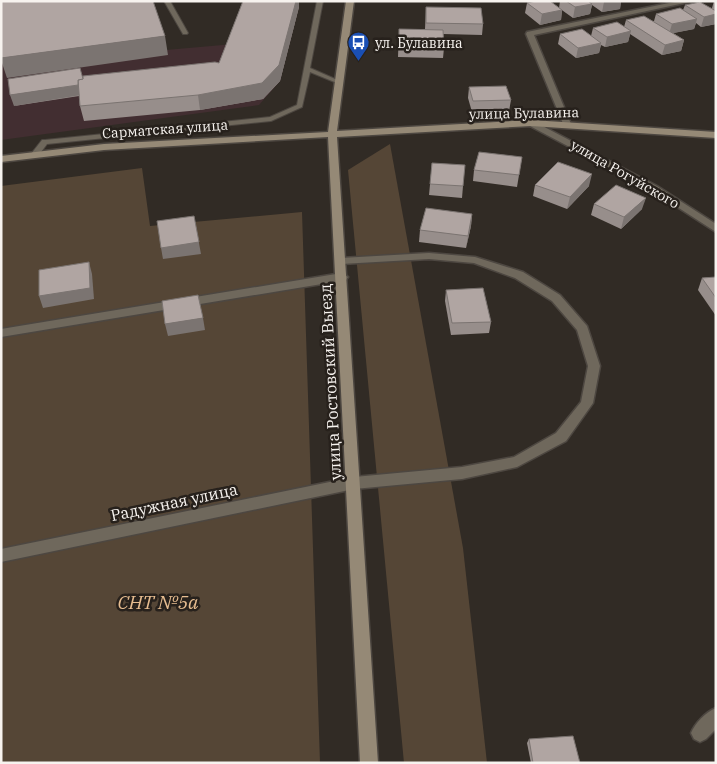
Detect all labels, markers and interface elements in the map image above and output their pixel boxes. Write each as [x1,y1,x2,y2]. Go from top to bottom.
bus stop icon: ул. Булавина [347,31,371,62]
place label: ул. Булавина [375,34,463,52]
street label: улица Булавина [469,103,580,123]
street label: Сарматская улица [101,116,229,142]
street label: улица Рогуйского [567,136,683,212]
street label: улица Ростовский Выезд [315,283,345,481]
street label: Радужная улица [109,479,240,525]
park label: СНТ №5а [118,590,199,614]

